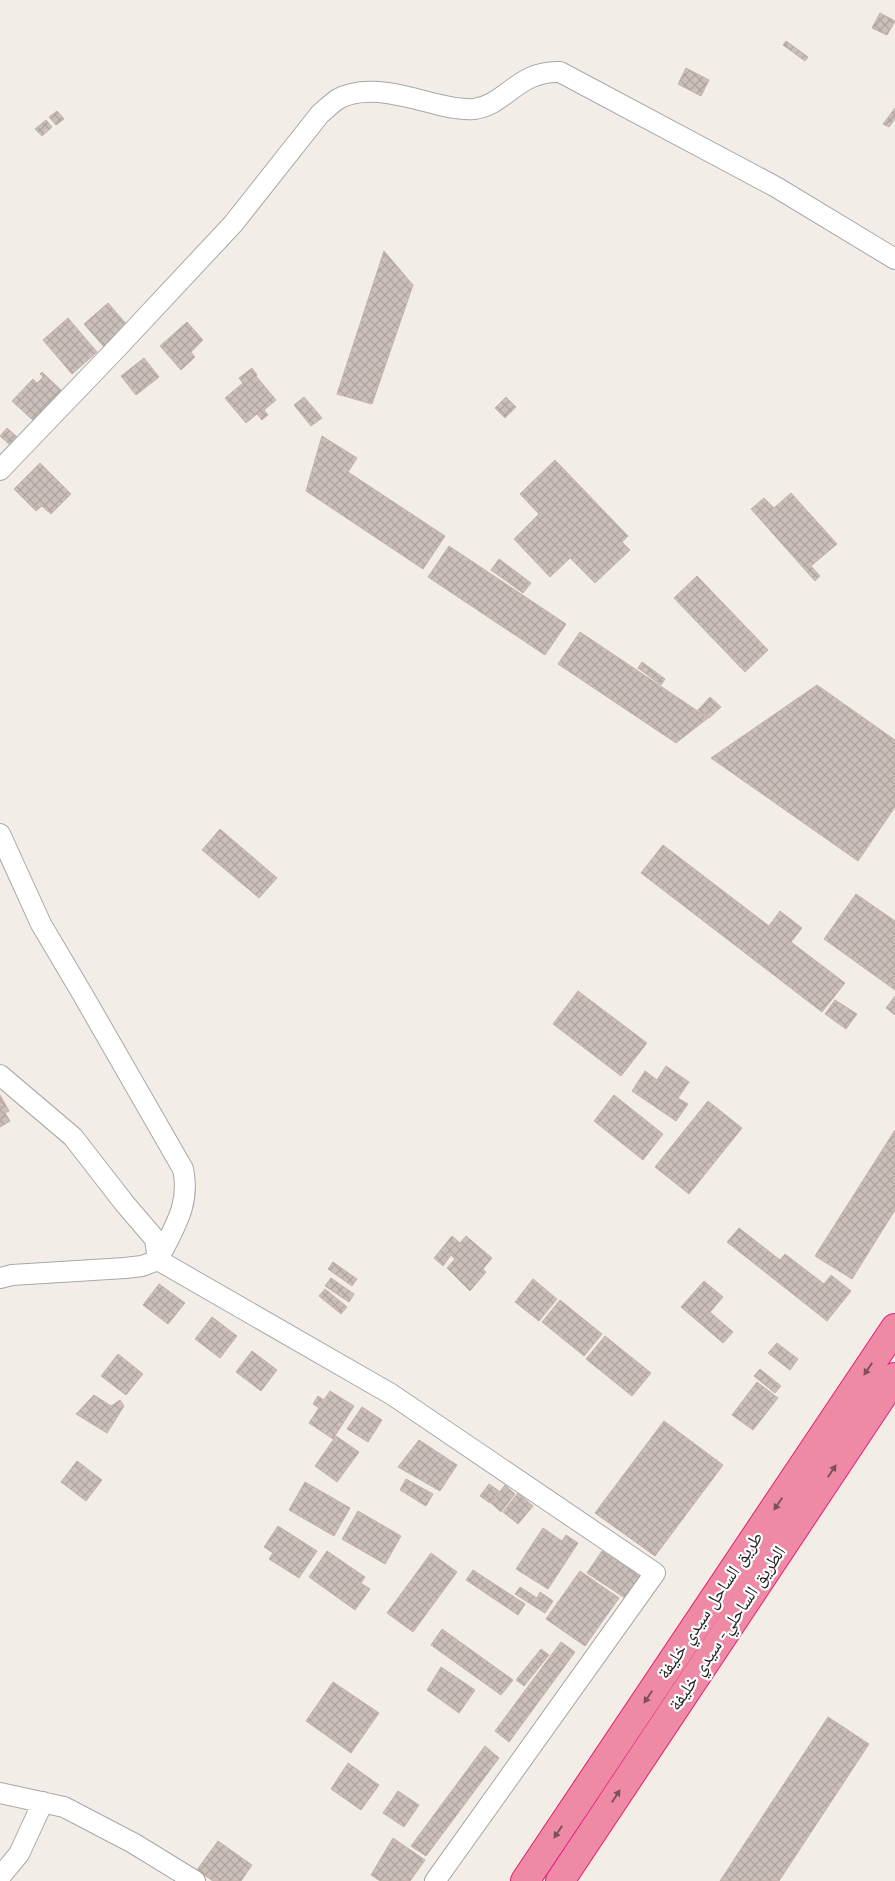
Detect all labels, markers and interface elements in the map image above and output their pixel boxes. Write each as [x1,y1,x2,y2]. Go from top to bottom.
one-way arrow [863,1362,873,1376]
one-way arrow [827,1465,836,1478]
one-way arrow [773,1497,782,1511]
street label: طريق الساحل سيدي خليفة [652,1527,770,1685]
street label: الطريق الساحلي- سيدي خليفة [664,1542,793,1716]
one-way arrow [643,1690,653,1704]
one-way arrow [611,1790,621,1803]
one-way arrow [553,1825,563,1839]

